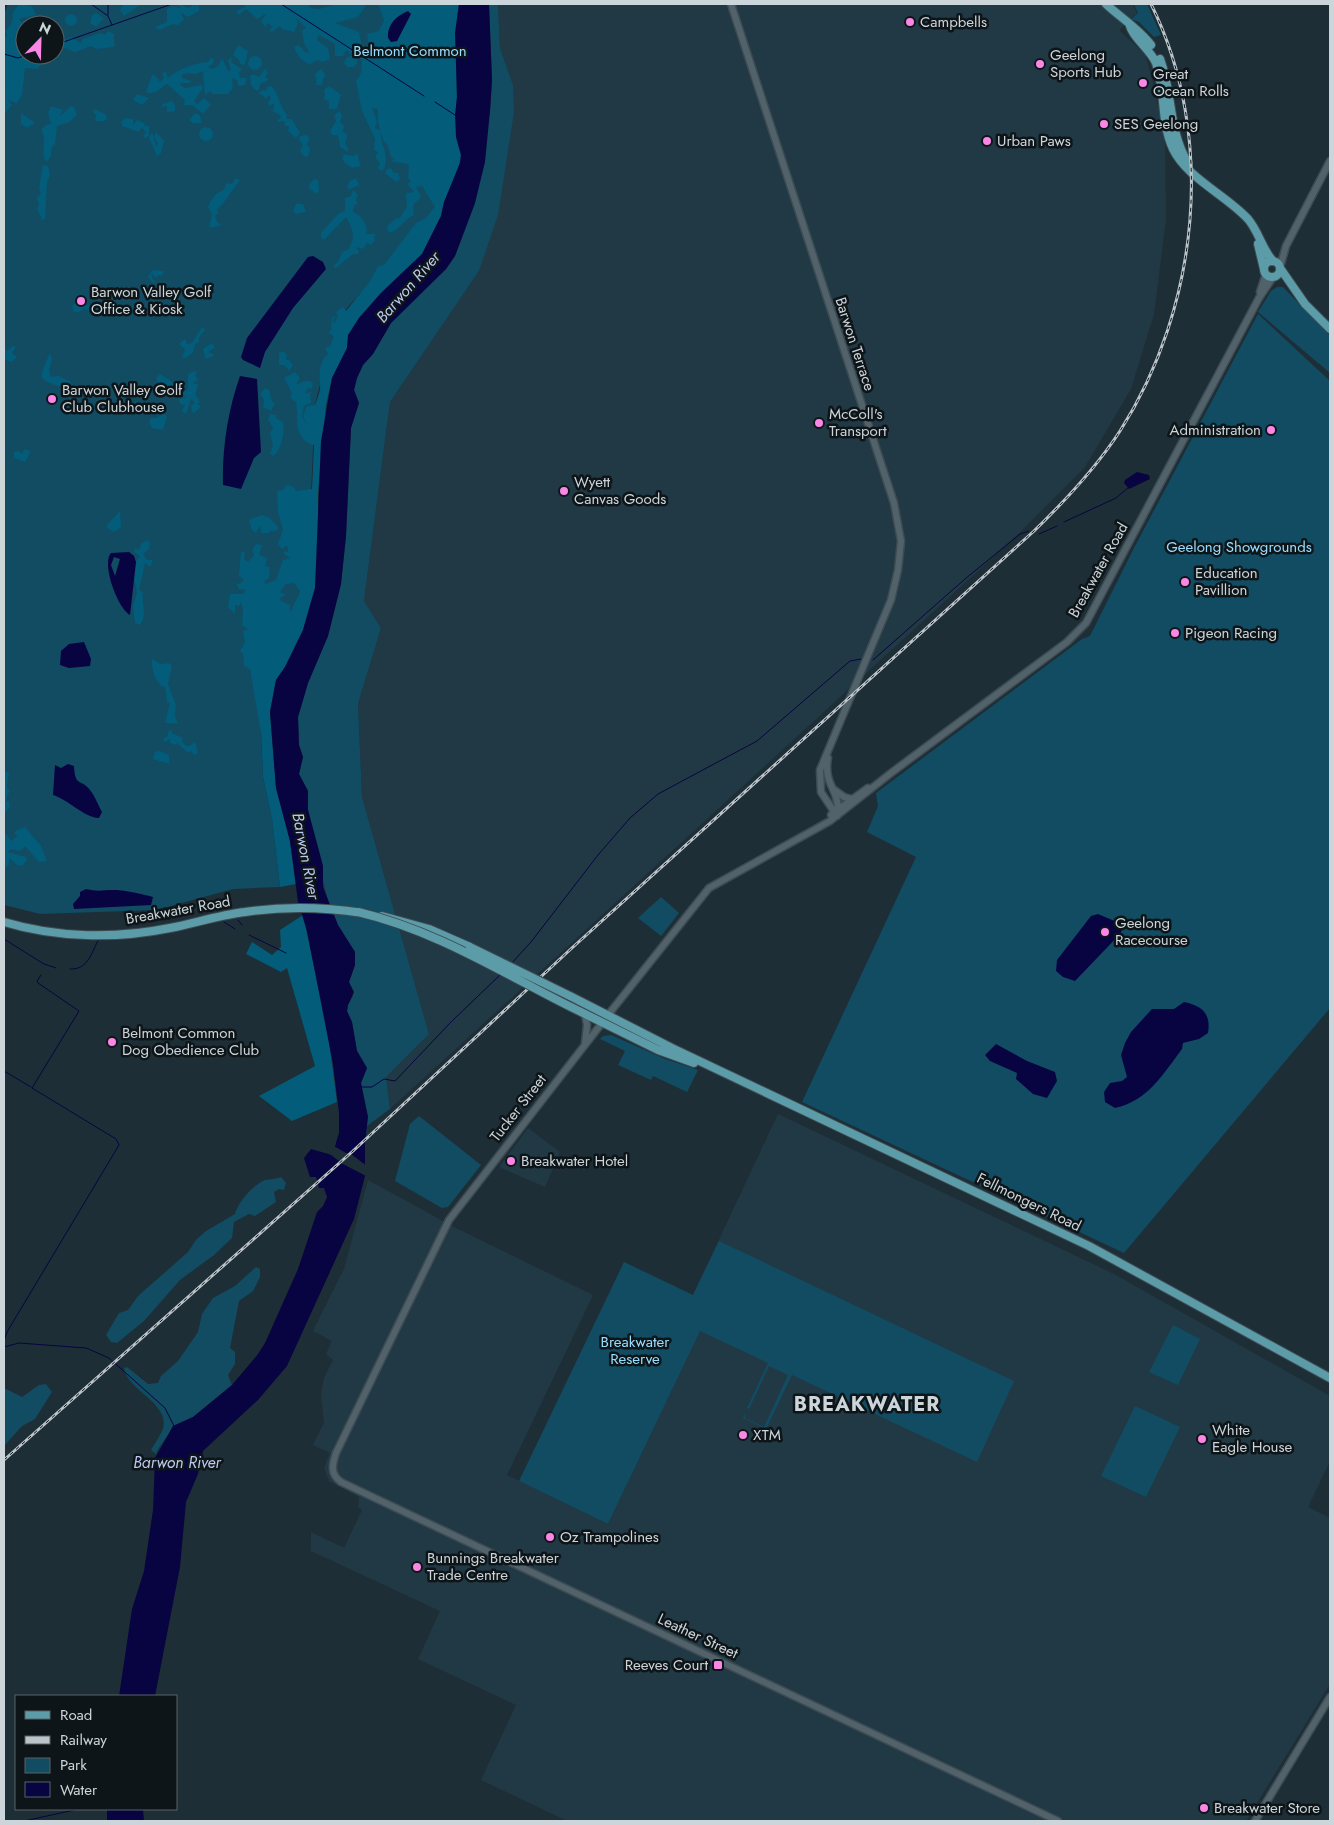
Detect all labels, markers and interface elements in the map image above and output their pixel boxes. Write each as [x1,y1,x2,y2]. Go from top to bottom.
place label: Campbells [920,11,987,33]
north arrow [15,15,65,65]
marker: Campbells [904,16,916,28]
text: N [36,17,54,39]
park label: Belmont Common [353,40,467,62]
place label: Geelong Sports Hub [1050,44,1122,83]
marker: Geelong Sports Hub [1034,58,1046,70]
place label: Great Ocean Rolls [1153,63,1229,102]
marker: Great Ocean Rolls [1137,77,1149,89]
place label: SES Geelong [1114,113,1198,135]
marker: SES Geelong [1098,118,1110,130]
place label: Urban Paws [997,130,1071,152]
marker: Urban Paws [981,135,993,147]
water label: Barwon River [371,245,447,328]
place label: Barwon Valley Golf Office & Kiosk [91,281,212,320]
street label: Barwon Terrace [830,294,881,394]
marker: Barwon Valley Golf Office & Kiosk [75,295,87,307]
place label: Barwon Valley Golf Club Clubhouse [62,379,183,418]
marker: Barwon Valley Golf Club Clubhouse [46,393,58,405]
place label: McColl's Transport [829,403,887,442]
marker: McColl's Transport [813,417,825,429]
place label: Administration [1170,419,1261,441]
marker: Administration [1265,424,1277,436]
place label: Wyett Canvas Goods [574,471,666,510]
marker: Wyett Canvas Goods [558,485,570,497]
street label: Breakwater Road [1063,518,1133,622]
park label: Geelong Showgrounds [1166,536,1312,558]
place label: Education Pavillion [1195,562,1258,601]
marker: Education Pavillion [1179,576,1191,588]
place label: Pigeon Racing [1185,622,1277,644]
marker: Pigeon Racing [1169,627,1181,639]
water label: Barwon River [286,811,326,903]
street label: Breakwater Road [124,890,232,930]
place label: Geelong Racecourse [1115,912,1188,951]
marker: Geelong Racecourse [1099,926,1111,938]
place label: Belmont Common Dog Obedience Club [122,1022,260,1061]
marker: Belmont Common Dog Obedience Club [106,1036,118,1048]
street label: Tucker Street [485,1069,552,1146]
place label: Breakwater Hotel [521,1150,628,1172]
marker: Breakwater Hotel [505,1155,517,1167]
street label: Fellmongers Road [973,1167,1085,1237]
park label: Breakwater Reserve [601,1331,670,1370]
district label: BREAKWATER [794,1390,940,1419]
place label: White Eagle House [1212,1419,1293,1458]
place label: XTM [753,1424,781,1446]
marker: XTM [737,1429,749,1441]
marker: White Eagle House [1196,1433,1208,1445]
water label: Barwon River [133,1451,223,1474]
place label: Oz Trampolines [560,1526,659,1548]
marker: Oz Trampolines [544,1531,556,1543]
place label: Bunnings Breakwater Trade Centre [427,1547,560,1586]
marker: Bunnings Breakwater Trade Centre [411,1561,423,1573]
street label: Leather Street [654,1608,742,1664]
place label: Reeves Court [625,1654,708,1676]
marker: Reeves Court [712,1659,724,1671]
legend [15,1695,178,1810]
text: Road [60,1704,92,1726]
text: Railway [60,1729,107,1751]
text: Park [60,1754,87,1776]
text: Water [60,1779,98,1801]
place label: Breakwater Store [1214,1797,1320,1819]
marker: Breakwater Store [1198,1802,1210,1814]

